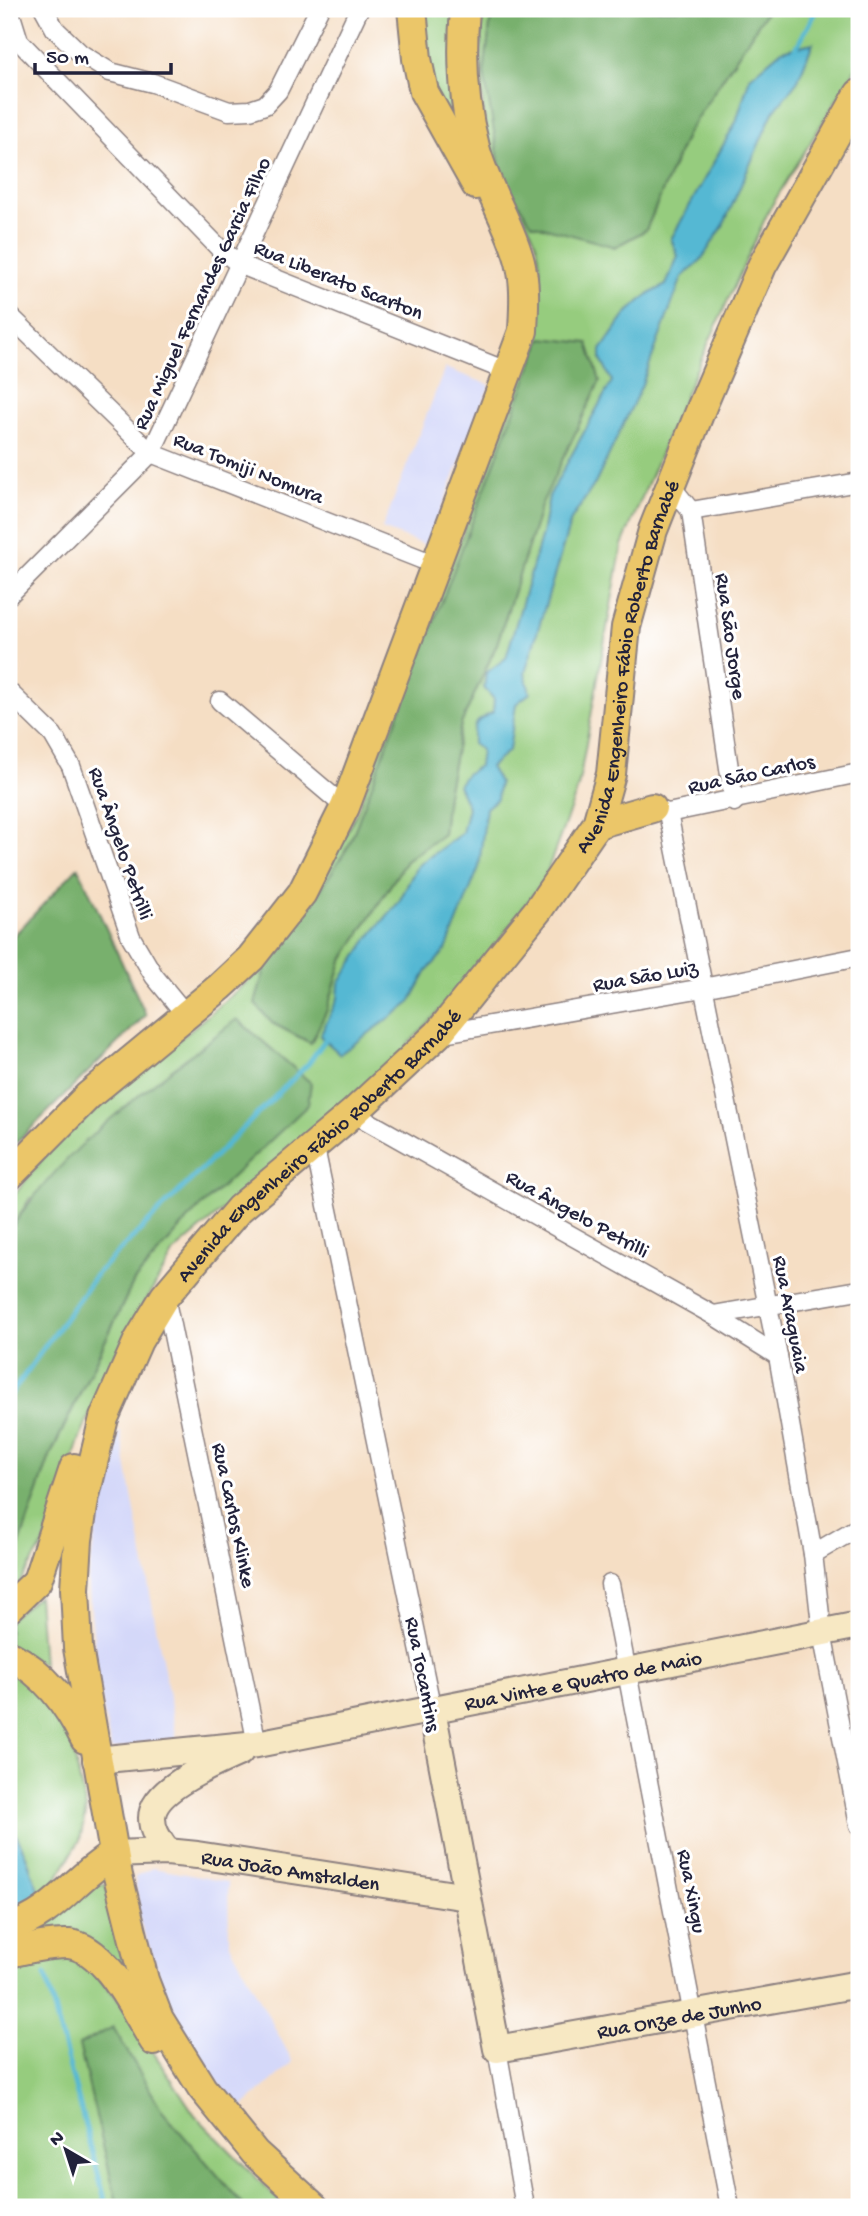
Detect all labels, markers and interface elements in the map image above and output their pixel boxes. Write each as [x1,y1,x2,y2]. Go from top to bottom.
scale bar [35,32,172,76]
text: 50 m [46,47,89,72]
street label: Rua Miguel Fernandes Garcia Filho [130,154,279,435]
street label: Rua Liberato Scarton [249,237,426,328]
street label: Rua Tomiji Nomura [169,429,328,512]
street label: Avenida Engenheiro Fábio Roberto Barnabé [572,476,688,859]
street label: Rua São Jorge [707,572,750,702]
street label: Rua São Carlos [686,751,818,802]
street label: Rua Ângelo Petrilli [81,764,157,924]
street label: Rua São Luiz [591,957,701,1000]
street label: Avenida Engenheiro Fábio Roberto Barnabé [173,1005,469,1289]
street label: Rua Ângelo Petrilli [500,1166,652,1266]
street label: Rua Araguaia [765,1254,812,1377]
street label: Rua Carlos Klinke [204,1441,259,1591]
street label: Rua Tocantins [397,1615,444,1735]
street label: Rua Vinte e Quatro de Maio [463,1647,705,1719]
street label: Rua João Amstalden [199,1847,381,1899]
street label: Rua Xingu [669,1848,710,1936]
street label: Rua Onze de Junho [595,1993,764,2047]
north arrow [32,2114,102,2184]
text: N [45,2127,70,2152]

